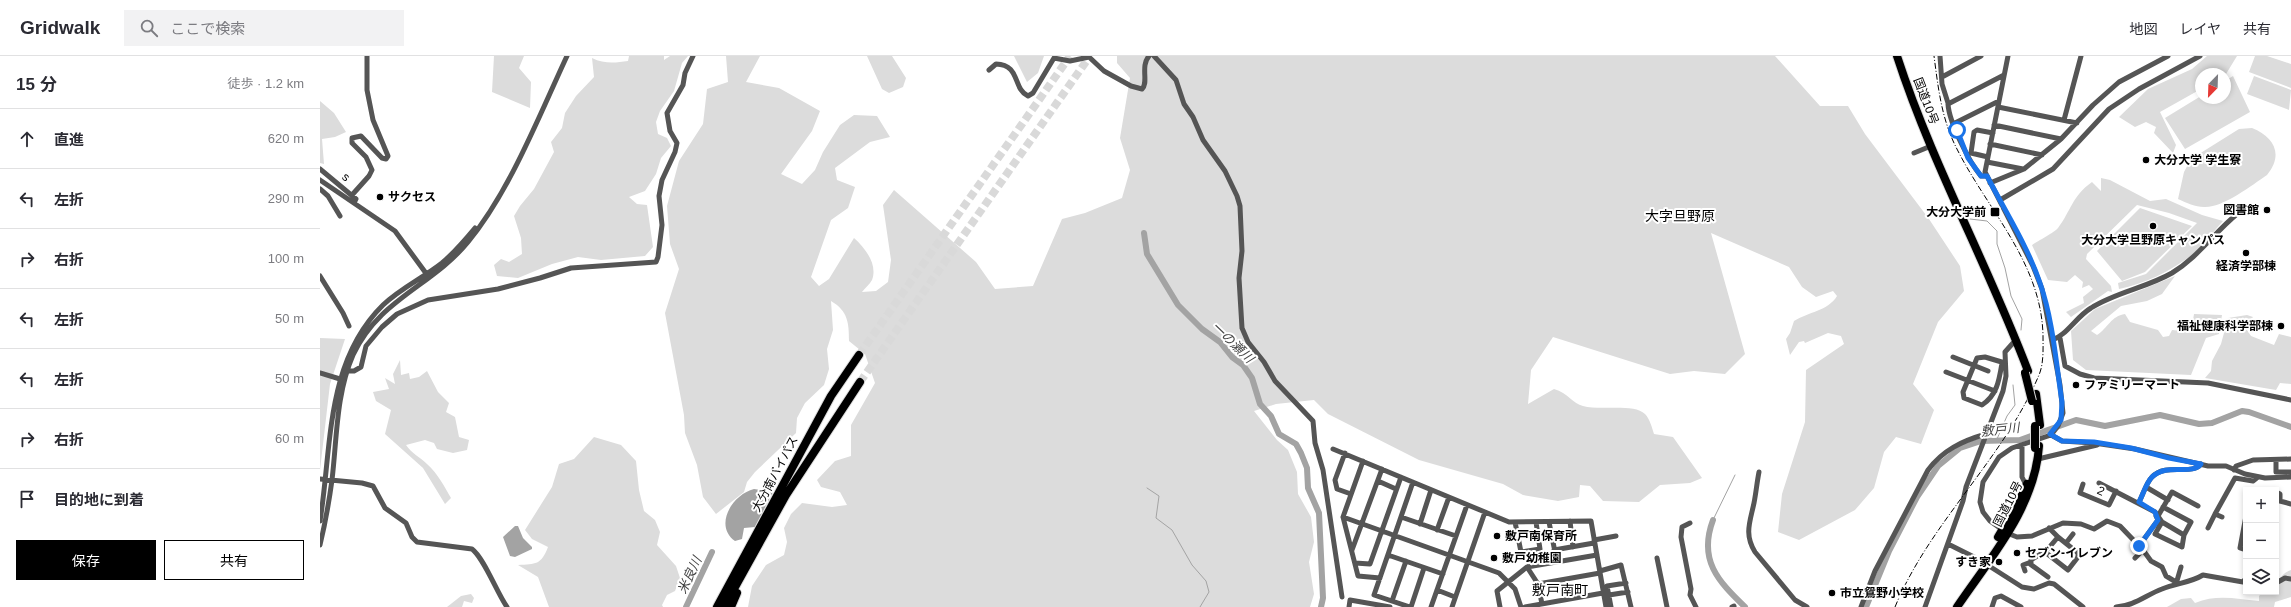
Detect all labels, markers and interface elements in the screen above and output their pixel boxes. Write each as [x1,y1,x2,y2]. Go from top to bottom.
search box [124,10,404,46]
text: Gridwalk [20,17,100,38]
icon: search [138,17,160,39]
text: ここで検索 [170,20,245,37]
text: 地図 [2129,21,2157,37]
text: レイヤ [2179,21,2221,37]
text: 共有 [2243,21,2271,37]
north arrow [2195,68,2231,104]
text: 15 分 [16,75,57,94]
street label: 国道10号 [1911,75,1941,127]
text: 徒歩 · 1.2 km [227,76,304,91]
route start [1948,121,1966,139]
icon: ahead [16,128,38,150]
text: 直進 [54,131,84,148]
text: 620 m [268,131,304,146]
place label: 大分大学 学生寮 [2154,153,2241,167]
marker: 大分大学 学生寮 [2141,155,2151,165]
street label: s [339,170,353,184]
icon: left [16,188,38,210]
place label: サクセス [388,190,436,204]
text: 左折 [54,191,84,208]
text: 290 m [268,191,304,206]
marker: サクセス [375,192,385,202]
place label: 図書館 [2223,203,2259,217]
place label: 大分大学前 [1926,205,1986,219]
marker: 図書館 [2262,205,2272,215]
marker: 大分大学前 [1989,206,2001,218]
district label: 大字旦野原 [1645,208,1715,224]
marker: 大分大学旦野原キャンパス [2148,221,2158,231]
place label: 大分大学旦野原キャンパス [2081,233,2225,247]
icon: right [16,248,38,270]
marker: 経済学部棟 [2241,248,2251,258]
text: 右折 [54,251,84,268]
text: 100 m [268,251,304,266]
place label: 経済学部棟 [2216,259,2276,273]
icon: left [16,308,38,330]
text: 左折 [54,311,84,328]
text: 50 m [275,311,304,326]
water label: 一の瀬川 [1209,319,1258,367]
place label: 福祉健康科学部棟 [2177,319,2273,333]
marker: 福祉健康科学部棟 [2276,321,2286,331]
icon: left [16,368,38,390]
text: 左折 [54,371,84,388]
text: 50 m [275,371,304,386]
place label: ファミリーマート [2084,378,2180,392]
marker: ファミリーマート [2071,380,2081,390]
water label: 敷戸川 [1980,420,2022,439]
icon: right [16,428,38,450]
text: 右折 [54,431,84,448]
text: 60 m [275,431,304,446]
street label: 大分南バイパス [749,434,801,514]
street label: 国道10号 [1991,479,2025,529]
street label: 2 [2095,483,2107,499]
map controls [2243,487,2279,595]
button: + [2243,487,2279,523]
icon: arrive [16,488,38,510]
text: 目的地に到着 [54,491,144,508]
button: − [2243,523,2279,559]
place label: 敷戸南保育所 [1505,529,1577,543]
marker: 敷戸南保育所 [1492,531,1502,541]
route end [2130,537,2148,555]
button: 保存 [16,540,156,580]
button: 共有 [164,540,304,580]
place label: セブン-イレブン [2025,546,2113,560]
marker: セブン-イレブン [2012,548,2022,558]
place label: 敷戸幼稚園 [1502,551,1562,565]
water label: 米良川 [674,553,705,596]
marker: 敷戸幼稚園 [1489,553,1499,563]
place label: すき家 [1955,555,1991,569]
marker: すき家 [1994,557,2004,567]
button: layers [2243,559,2279,595]
district label: 敷戸南町 [1532,582,1588,598]
place label: 市立鴛野小学校 [1840,586,1924,600]
marker: 市立鴛野小学校 [1827,588,1837,598]

